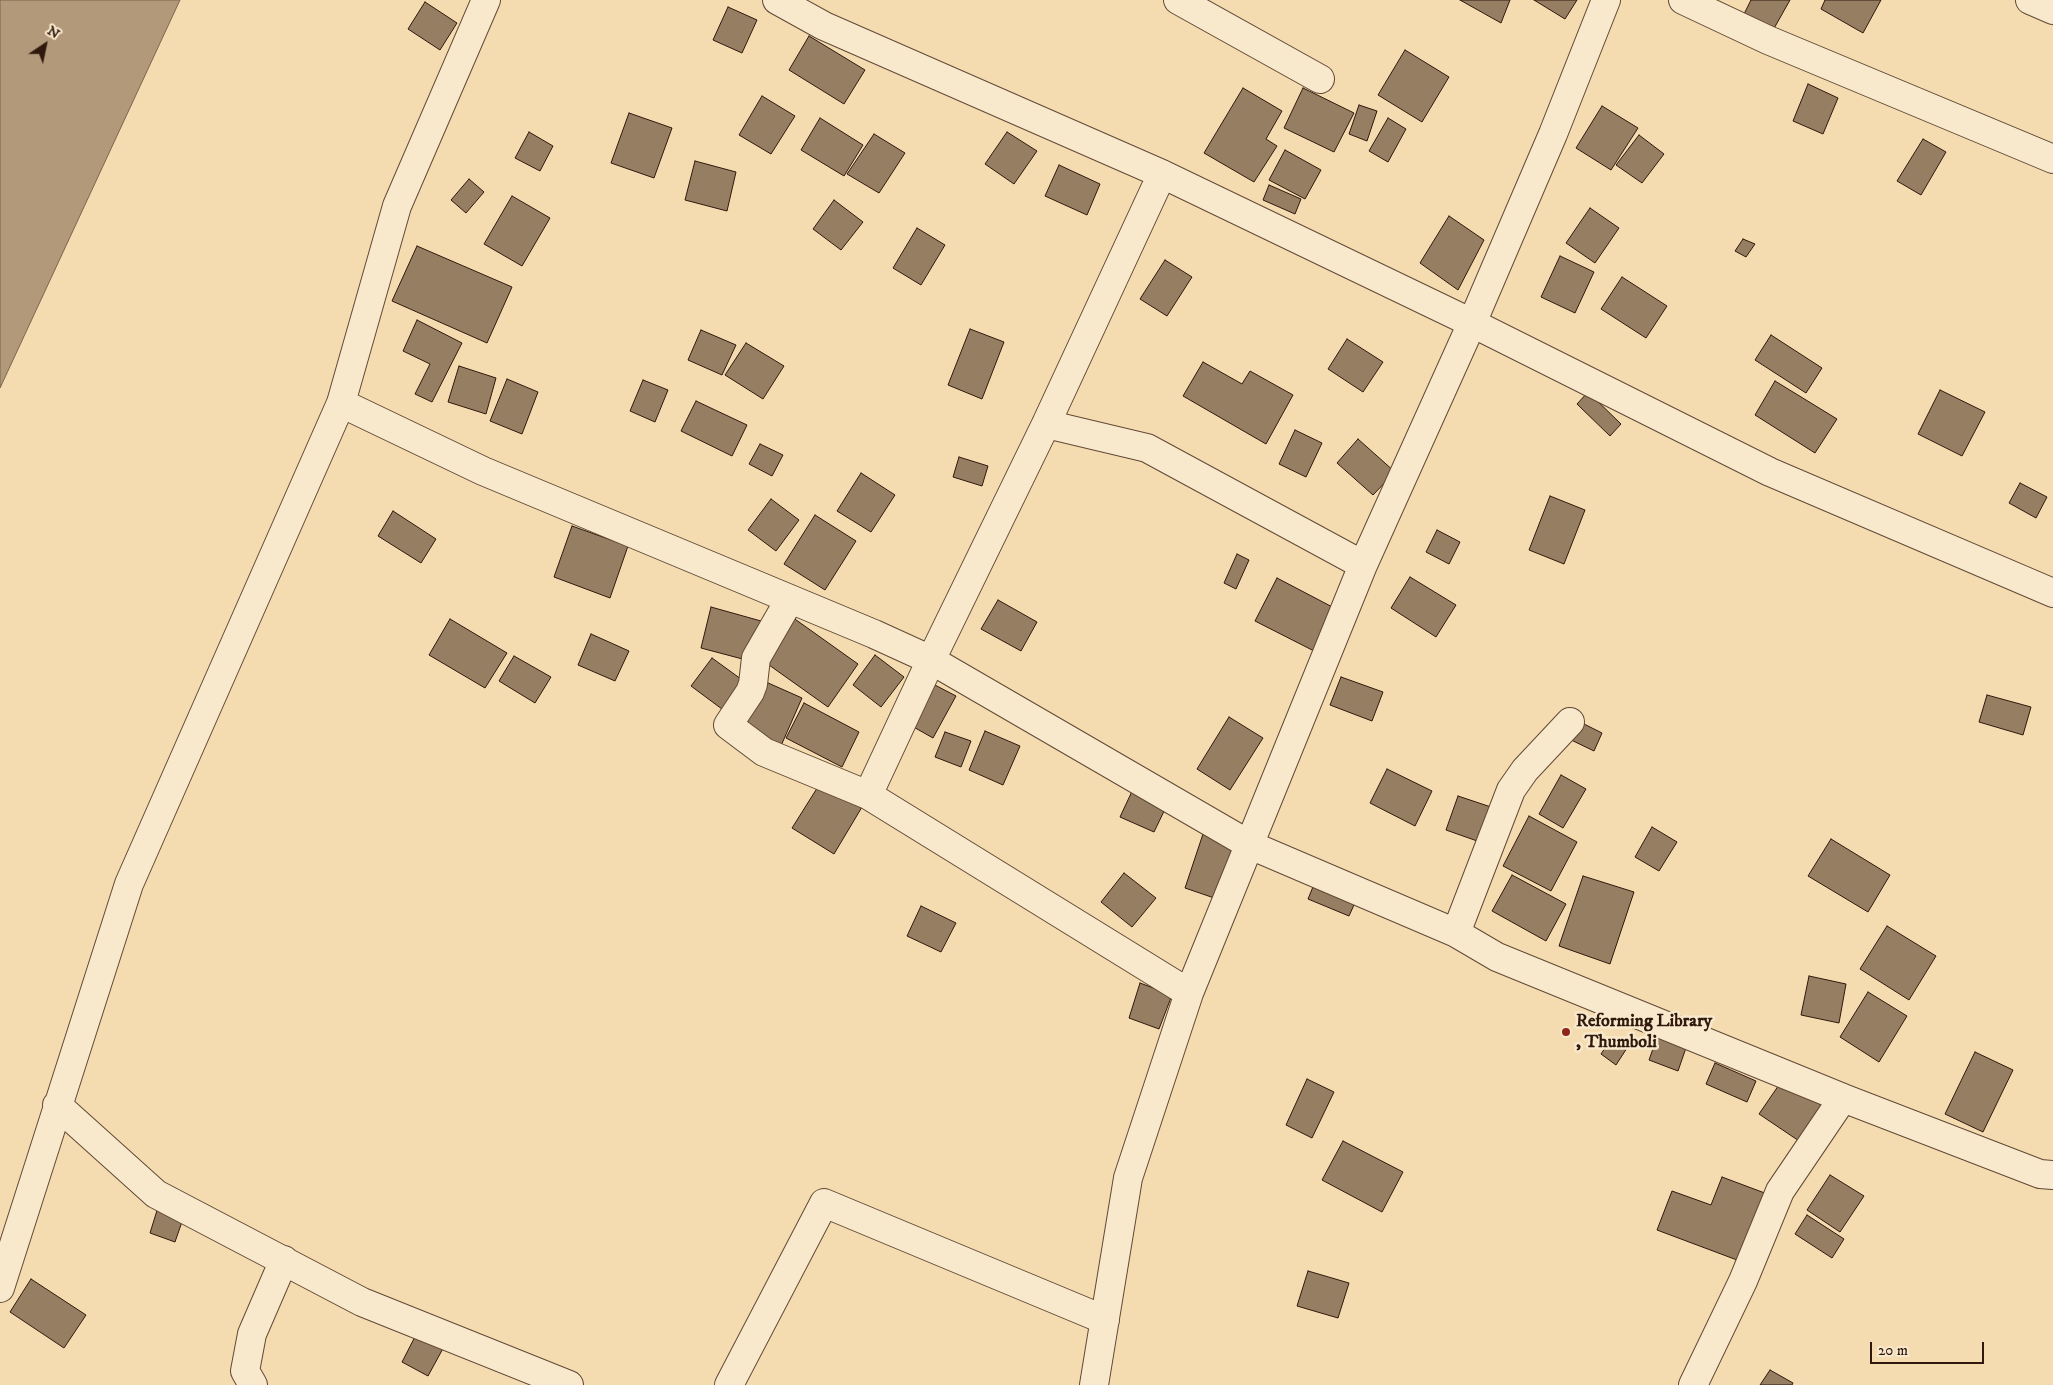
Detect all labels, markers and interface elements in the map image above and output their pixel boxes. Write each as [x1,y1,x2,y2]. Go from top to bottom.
north arrow [20,20,70,70]
text: N [44,22,63,43]
place label: Reforming Library , Thumboli [1576,1011,1712,1054]
marker: Reforming Library , Thumboli [1560,1026,1572,1038]
scale bar [1873,1332,1987,1364]
text: 20 m [1878,1341,1908,1360]

